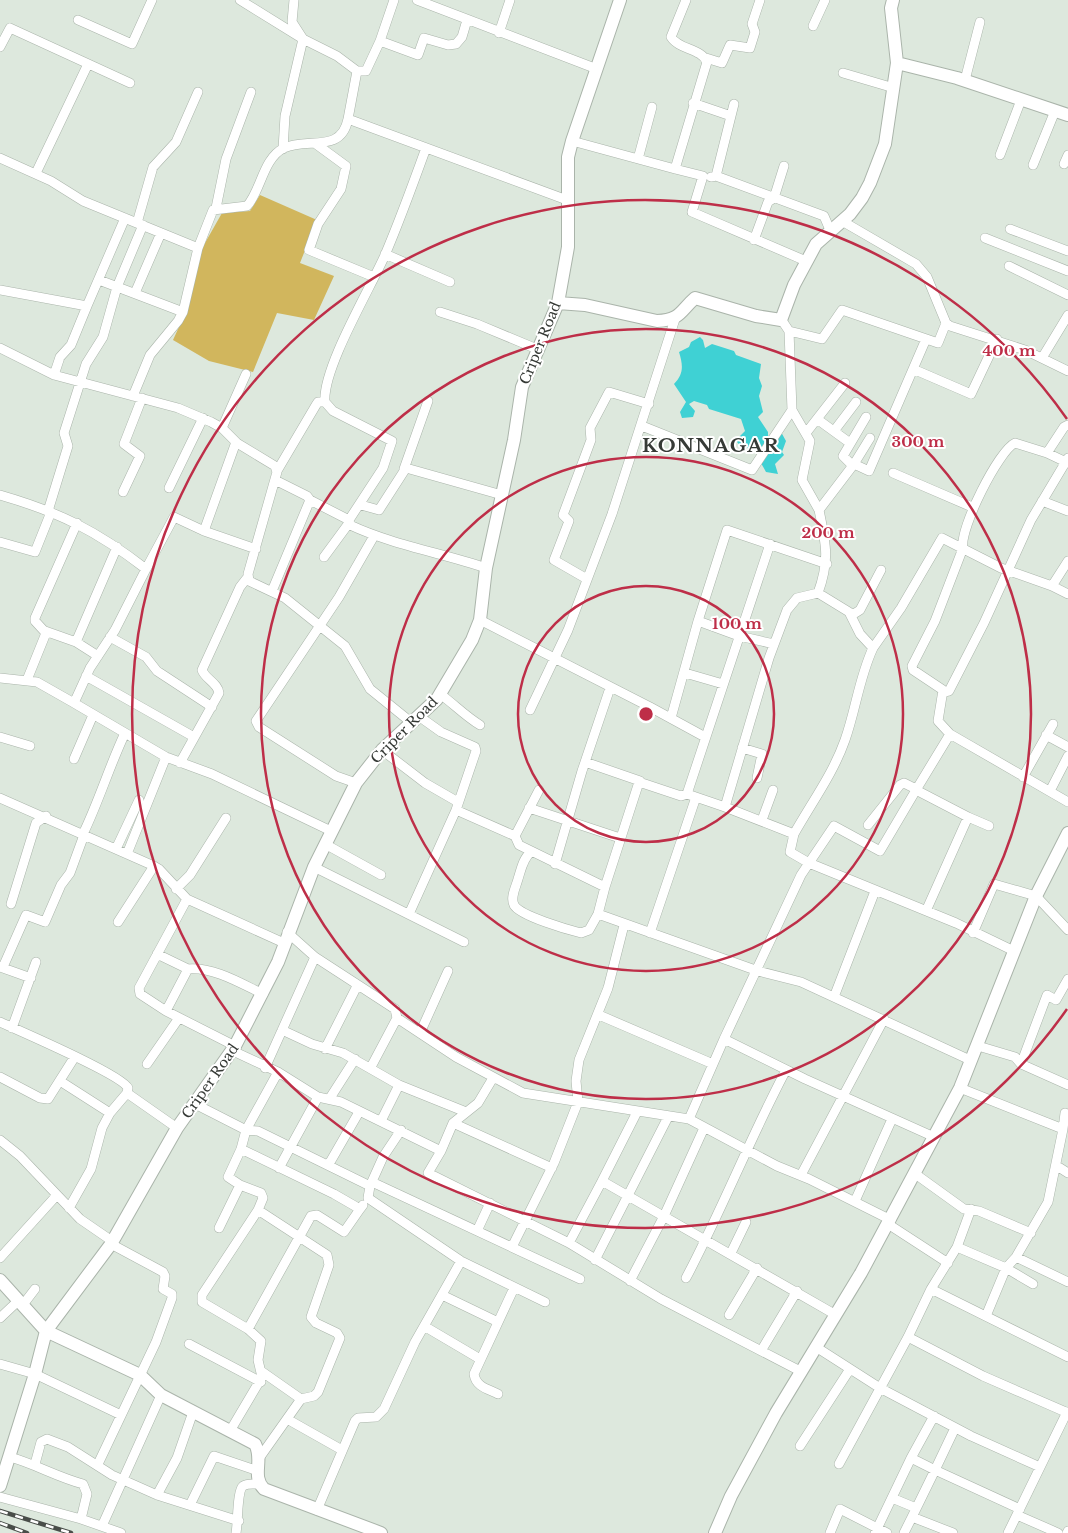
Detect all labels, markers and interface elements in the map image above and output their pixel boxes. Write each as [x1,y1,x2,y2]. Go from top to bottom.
street label: Criper Road [515,298,565,387]
text: 400 m [982,341,1036,360]
text: 300 m [892,432,945,451]
district label: KONNAGAR [642,434,781,457]
text: 200 m [802,523,855,542]
text: 100 m [712,614,762,633]
street label: Criper Road [367,692,442,767]
centre of rings [637,705,655,723]
street label: Criper Road [177,1039,243,1122]

